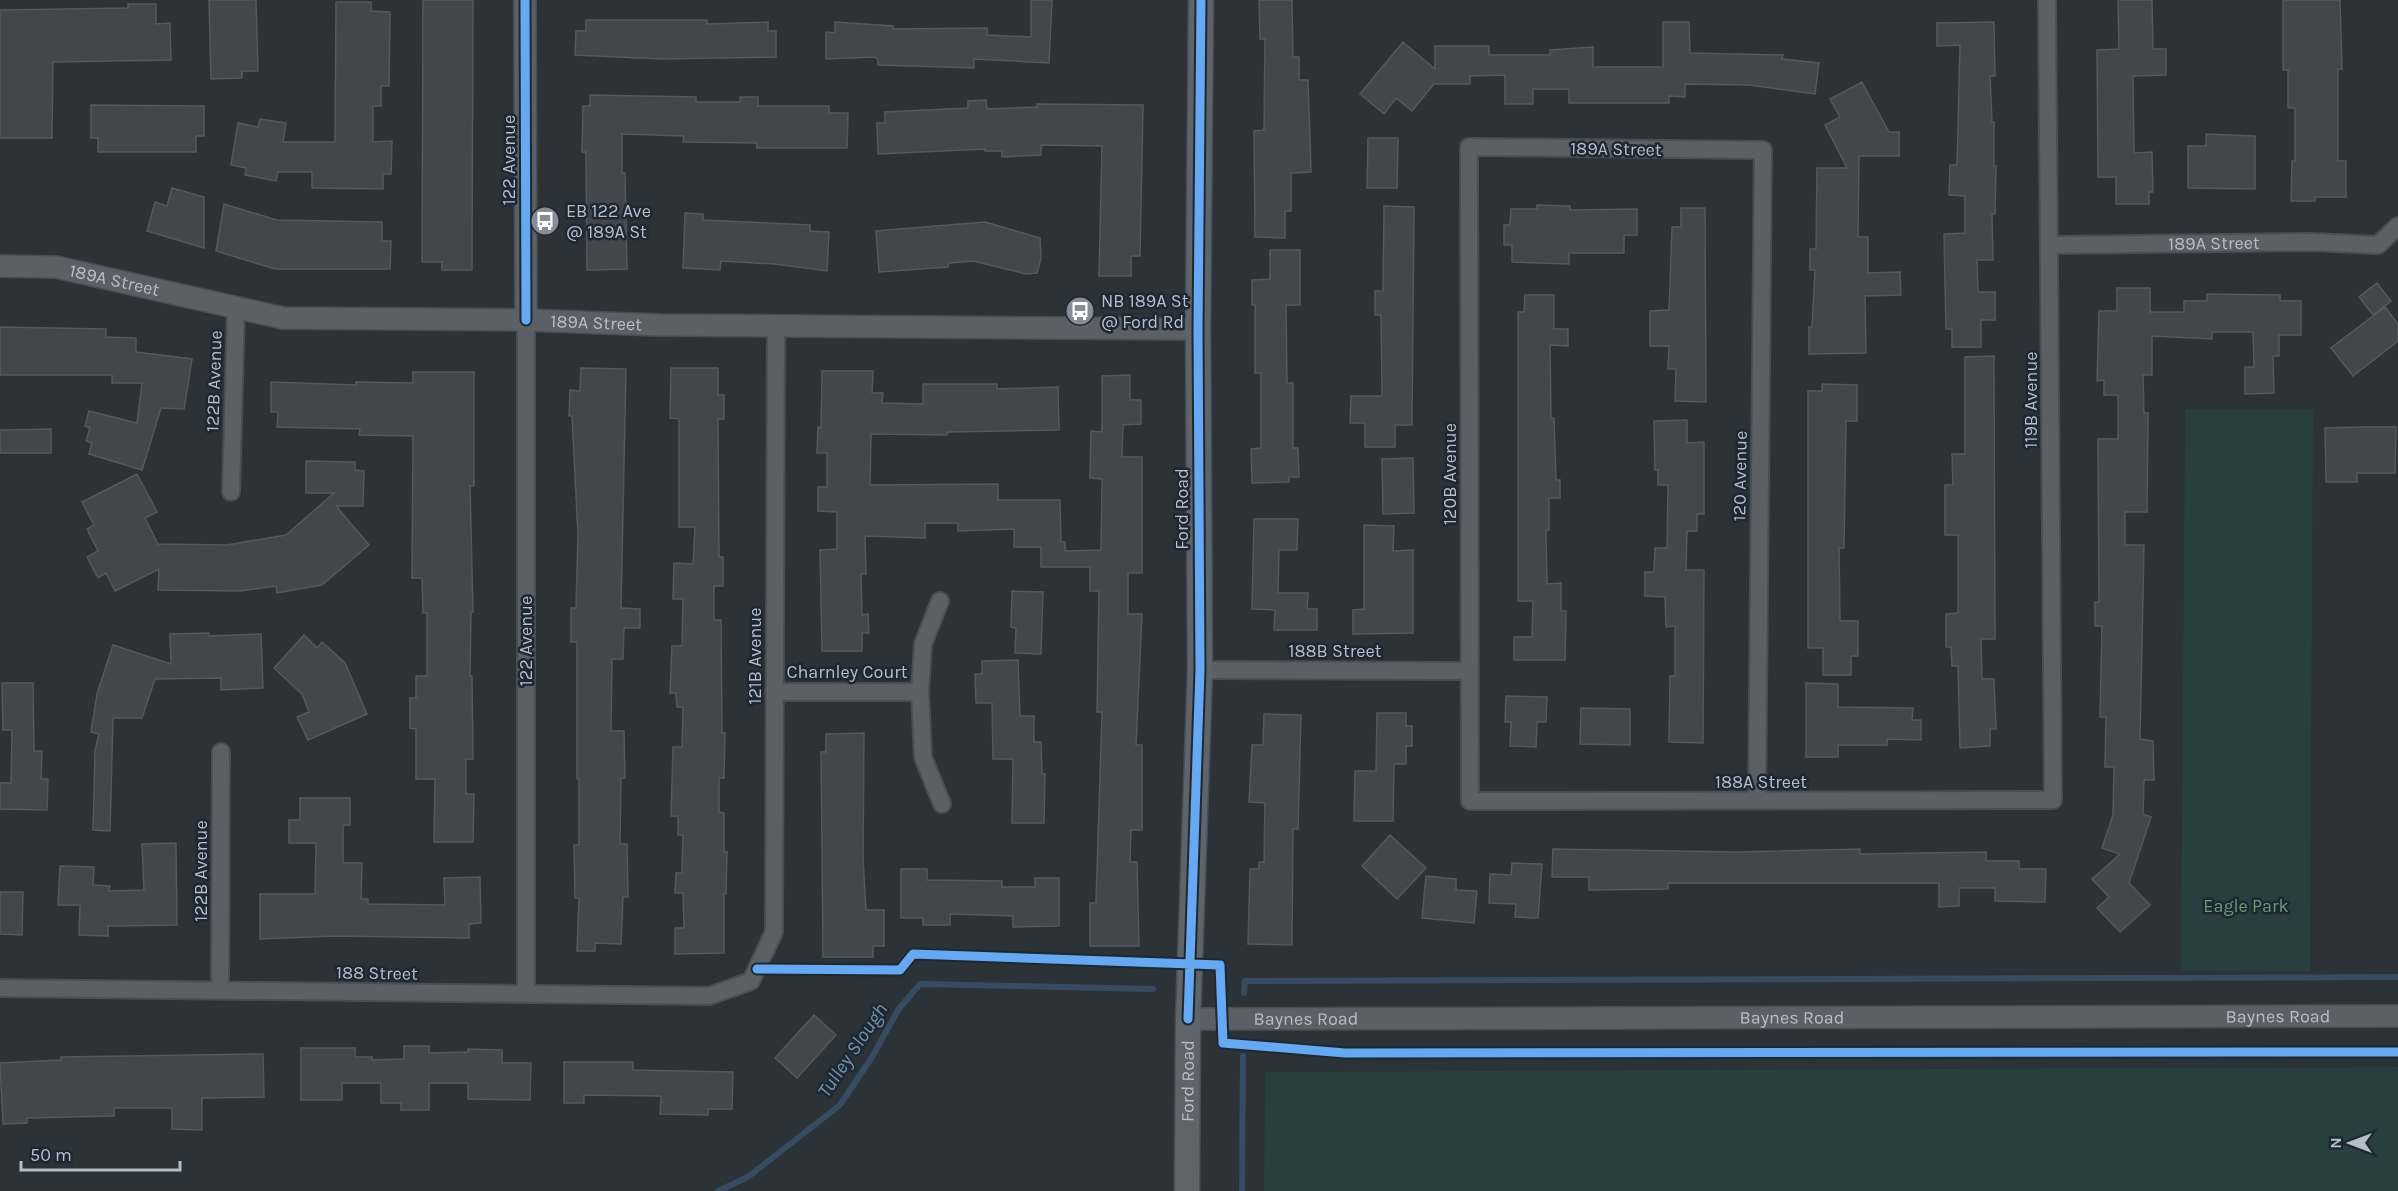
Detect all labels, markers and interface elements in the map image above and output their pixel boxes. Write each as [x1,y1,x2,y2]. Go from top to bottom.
street label: 122 Avenue [498,115,520,205]
street label: 189A Street [1570,137,1662,161]
place label: EB 122 Ave @ 189A St [566,200,651,243]
bus stop icon: EB 122 Ave @ 189A St [529,205,561,237]
street label: 189A Street [2168,232,2260,255]
street label: 189A Street [67,259,162,301]
place label: NB 189A St @ Ford Rd [1101,290,1189,333]
bus stop icon: NB 189A St @ Ford Rd [1064,295,1096,327]
street label: 189A Street [550,310,643,335]
street label: 122B Avenue [201,330,227,432]
street label: 119B Avenue [2020,351,2042,449]
street label: 120B Avenue [1439,423,1461,525]
street label: 120 Avenue [1728,431,1752,521]
street label: Ford Road [1171,468,1193,550]
street label: 122 Avenue [515,596,537,686]
street label: 121B Avenue [744,607,766,705]
street label: 188B Street [1289,640,1382,662]
street label: Charnley Court [786,661,908,683]
street label: 188A Street [1715,771,1807,793]
street label: 122B Avenue [190,820,212,922]
park label: Eagle Park [2203,895,2289,917]
street label: 188 Street [336,961,418,985]
water label: Tulley Slough [812,999,892,1102]
street label: Baynes Road [2226,1005,2330,1027]
street label: Baynes Road [1740,1006,1844,1029]
street label: Baynes Road [1254,1008,1358,1030]
street label: Ford Road [1176,1040,1199,1122]
north arrow [2320,1113,2380,1173]
scale bar [21,1134,180,1172]
text: N [2326,1137,2345,1149]
text: 50 m [30,1144,72,1166]

